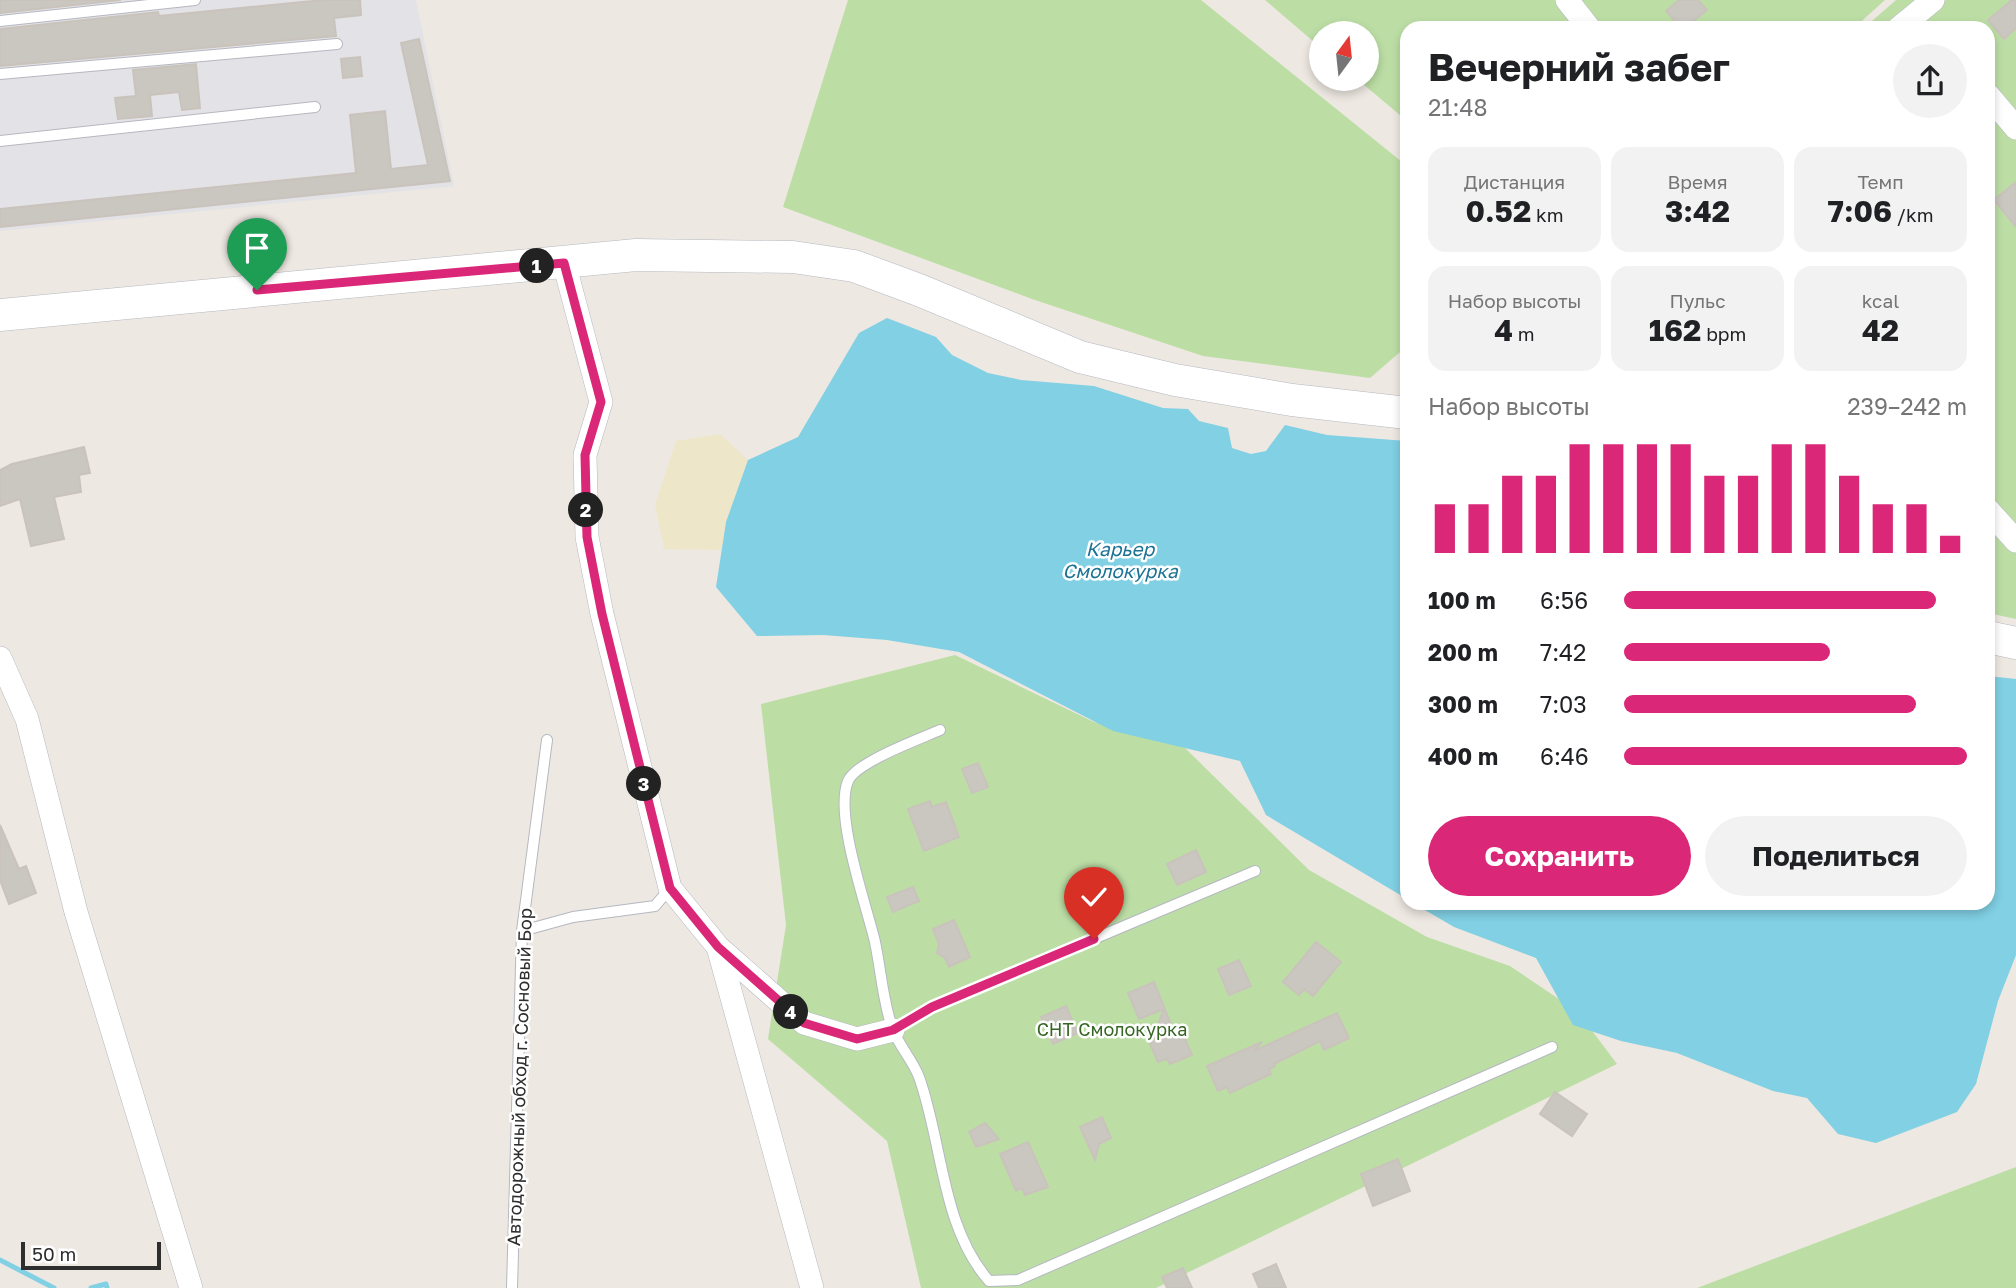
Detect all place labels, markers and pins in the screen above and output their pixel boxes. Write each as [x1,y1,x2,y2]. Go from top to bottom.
pin [227,218,287,290]
pin: 1 [520,248,554,284]
pin: 2 [568,492,604,528]
pin: 3 [626,766,662,802]
pin [1064,867,1124,939]
pin: 4 [774,995,808,1030]

